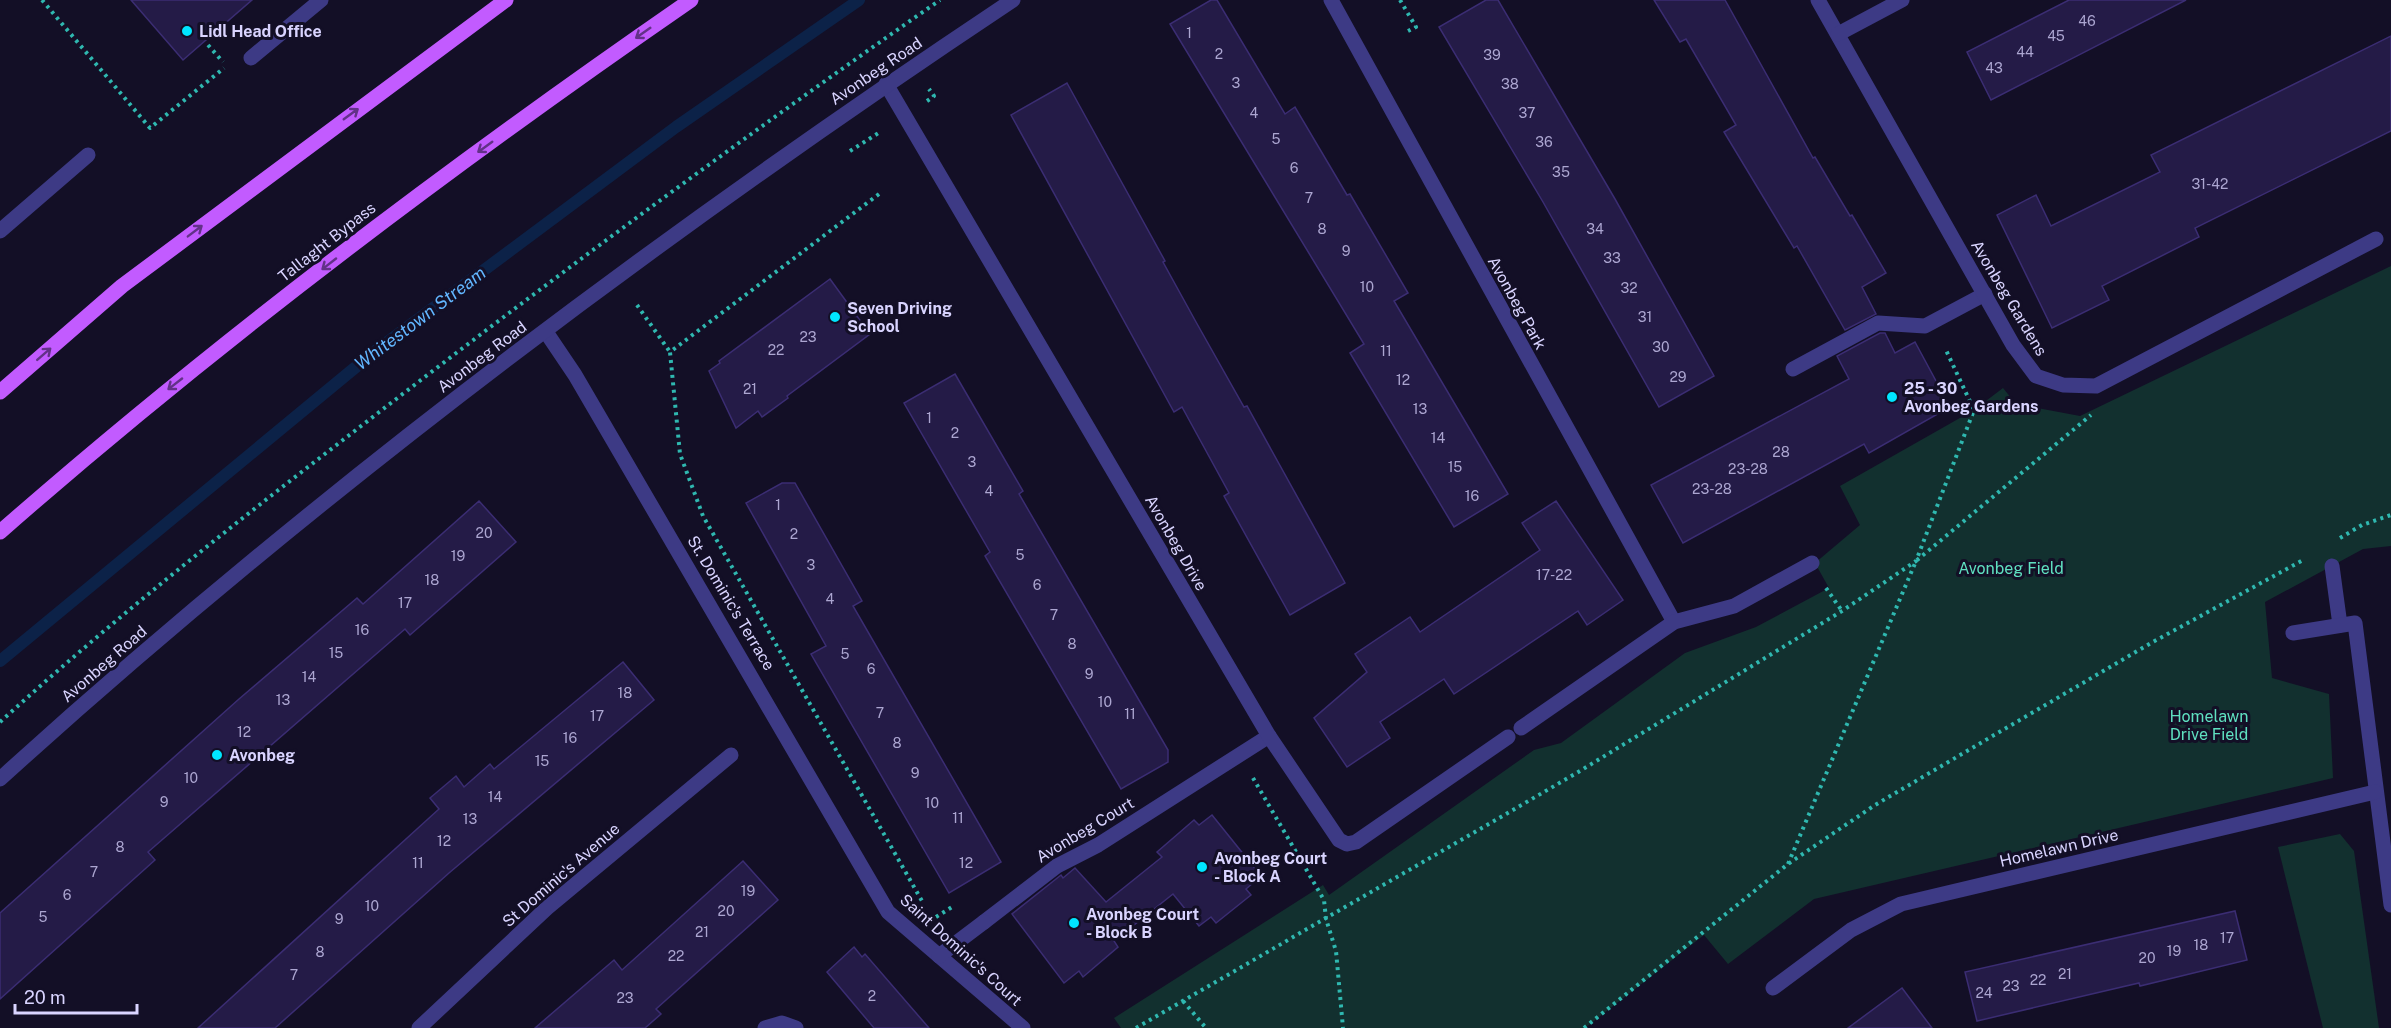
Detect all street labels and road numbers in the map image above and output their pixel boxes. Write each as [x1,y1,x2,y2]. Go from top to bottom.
street label: Avonbeg Road [826,33,926,109]
street label: Tallaght Bypass [275,198,379,286]
street label: Avonbeg Gardens [1967,237,2051,359]
street label: Avonbeg Park [1484,253,1550,353]
street label: Avonbeg Road [434,317,530,397]
street label: Avonbeg Drive [1141,492,1211,594]
street label: St. Dominic's Terrace [683,532,779,674]
street label: Avonbeg Road [57,622,151,706]
street label: Avonbeg Court [1033,793,1137,867]
street label: St Dominic's Avenue [499,819,623,931]
street label: Homelawn Drive [1998,825,2120,871]
street label: Saint Dominic's Court [896,890,1026,1010]

